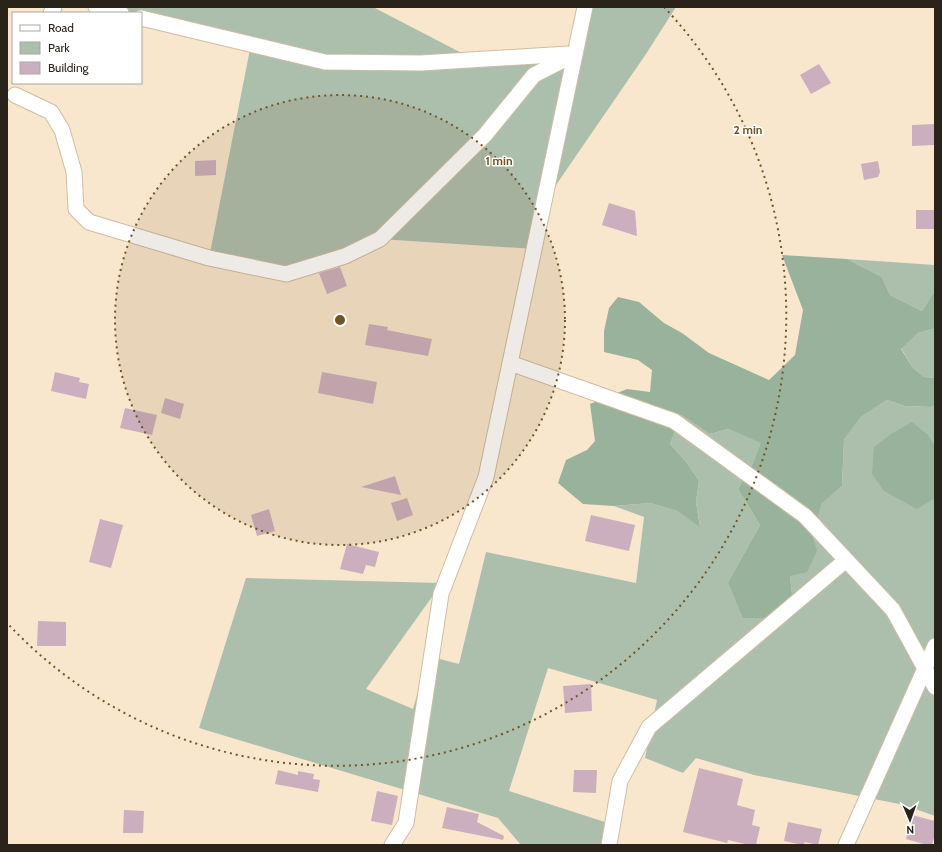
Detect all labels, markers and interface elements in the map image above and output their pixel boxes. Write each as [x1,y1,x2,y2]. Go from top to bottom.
legend [12,12,142,84]
text: Road [48,20,74,35]
text: Park [48,40,70,55]
text: Building [48,60,90,75]
text: 2 min [734,122,762,137]
text: 1 min [485,153,513,168]
centre of rings [333,313,347,327]
north arrow [890,800,930,840]
text: N [906,823,914,837]

